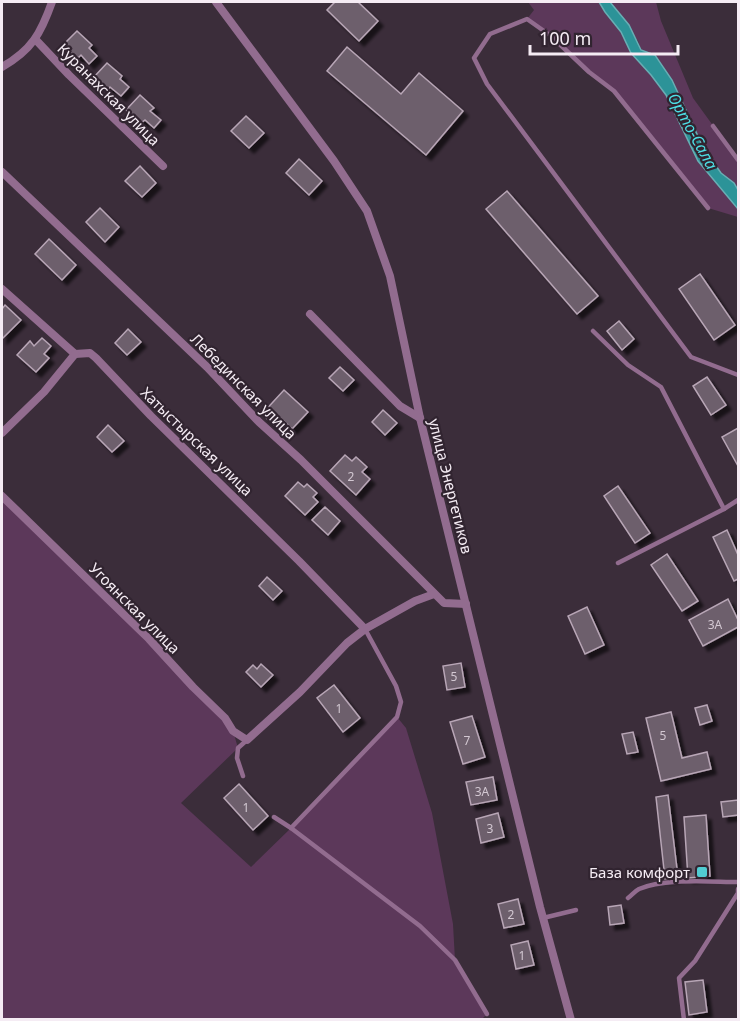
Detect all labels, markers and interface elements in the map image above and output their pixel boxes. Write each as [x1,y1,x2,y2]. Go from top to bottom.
scale bar [530,18,678,56]
text: 100 m [539,26,591,50]
street label: Куранахская улица [53,38,165,150]
water label: Орто-Сала [663,89,723,173]
street label: Лебединская улица [187,329,301,443]
street label: Хатыстырская улица [137,382,257,500]
street label: улица Энергетиков [425,416,477,556]
house number: 2 [348,468,355,485]
street label: Угоянская улица [85,558,185,658]
house number: 3А [708,616,723,633]
house number: 5 [451,668,458,685]
house number: 1 [336,700,342,717]
house number: 5 [660,727,667,744]
house number: 7 [464,732,471,749]
house number: 3А [475,783,490,800]
house number: 1 [243,799,249,816]
house number: 3 [487,820,494,837]
place label: База комфорт [589,862,690,882]
marker: База комфорт [695,865,709,879]
house number: 2 [508,906,515,923]
house number: 1 [519,947,525,964]

